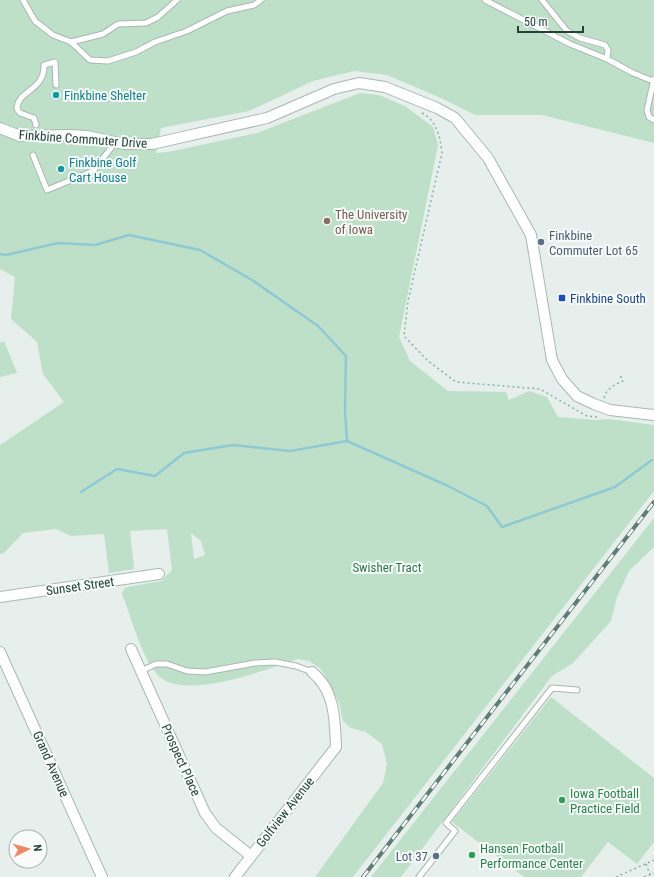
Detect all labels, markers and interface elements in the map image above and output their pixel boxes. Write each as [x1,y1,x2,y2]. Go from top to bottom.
scale bar [518,8,583,34]
text: 50 m [524,15,548,29]
place label: Finkbine Shelter [64,88,146,103]
marker: Finkbine Shelter [51,90,61,100]
street label: Finkbine Commuter Drive [18,127,148,151]
place label: Finkbine Golf Cart House [69,155,136,185]
marker: Finkbine Golf Cart House [56,164,66,174]
place label: The University of Iowa [335,207,408,237]
marker: The University of Iowa [322,216,332,226]
place label: Finkbine Commuter Lot 65 [549,228,638,258]
marker: Finkbine Commuter Lot 65 [536,237,546,247]
place label: Finkbine South [570,291,646,306]
marker: Finkbine South [557,293,567,303]
park label: Swisher Tract [352,560,422,575]
street label: Sunset Street [45,574,115,598]
street label: Prospect Place [158,722,204,798]
street label: Grand Avenue [30,729,72,799]
street label: Golfview Avenue [253,774,317,850]
place label: Iowa Football Practice Field [570,786,640,816]
marker: Iowa Football Practice Field [557,795,567,805]
north arrow [8,829,48,869]
place label: Hansen Football Performance Center [480,841,583,871]
text: N [31,844,44,852]
place label: Lot 37 [396,849,428,864]
marker: Hansen Football Performance Center [467,850,477,860]
marker: Lot 37 [431,851,441,861]

